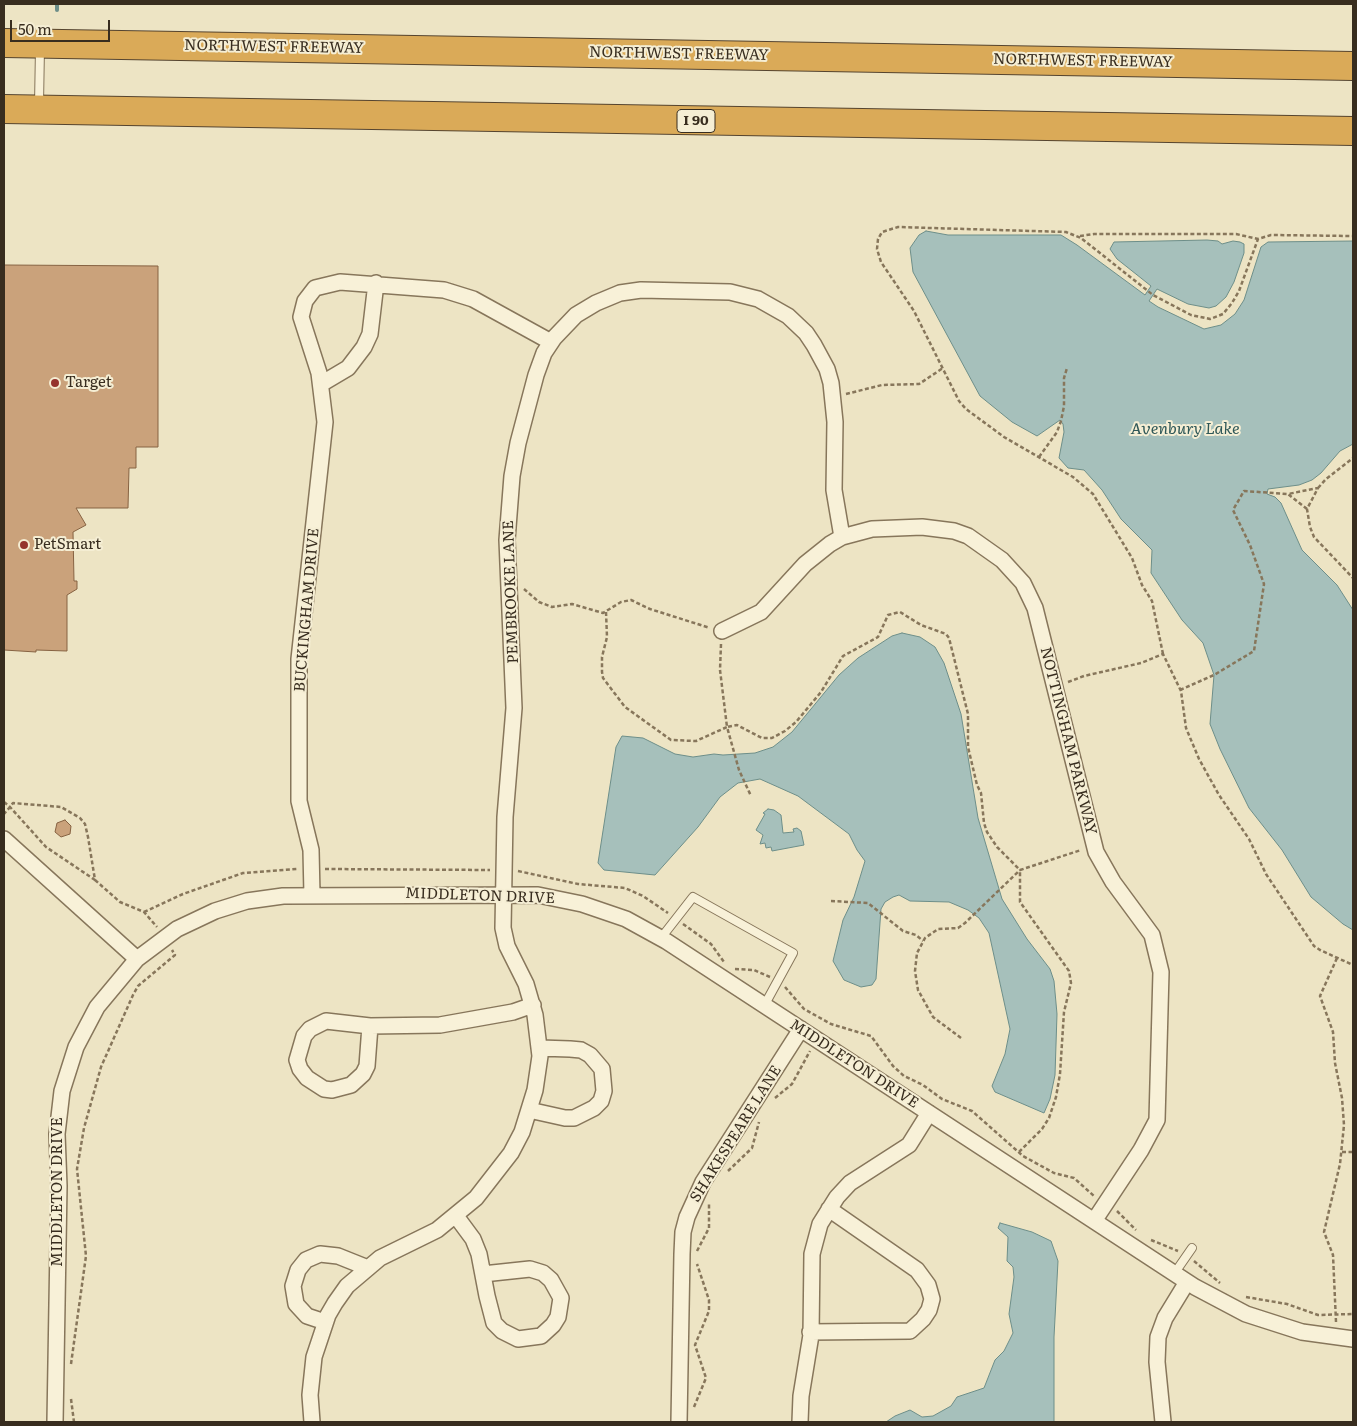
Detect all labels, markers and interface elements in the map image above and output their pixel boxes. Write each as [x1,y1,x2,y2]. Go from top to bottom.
scale bar [12,10,112,42]
text: 50 m [18,17,52,40]
street label: NORTHWEST FREEWAY [184,36,364,58]
street label: NORTHWEST FREEWAY [589,43,769,65]
street label: NORTHWEST FREEWAY [993,50,1173,72]
road number: I 90 [677,110,715,132]
place label: Target [65,374,112,392]
marker: Target [49,377,61,389]
water label: Avenbury Lake [1130,419,1240,439]
street label: PEMBROOKE LANE [500,520,522,664]
street label: BUCKINGHAM DRIVE [291,527,323,693]
place label: PetSmart [34,536,101,554]
marker: PetSmart [18,539,30,551]
street label: NOTTINGHAM PARKWAY [1036,645,1100,837]
street label: MIDDLETON DRIVE [405,884,555,908]
street label: MIDDLETON DRIVE [786,1016,922,1112]
street label: SHAKESPEARE LANE [686,1062,786,1206]
street label: MIDDLETON DRIVE [49,1117,67,1267]

